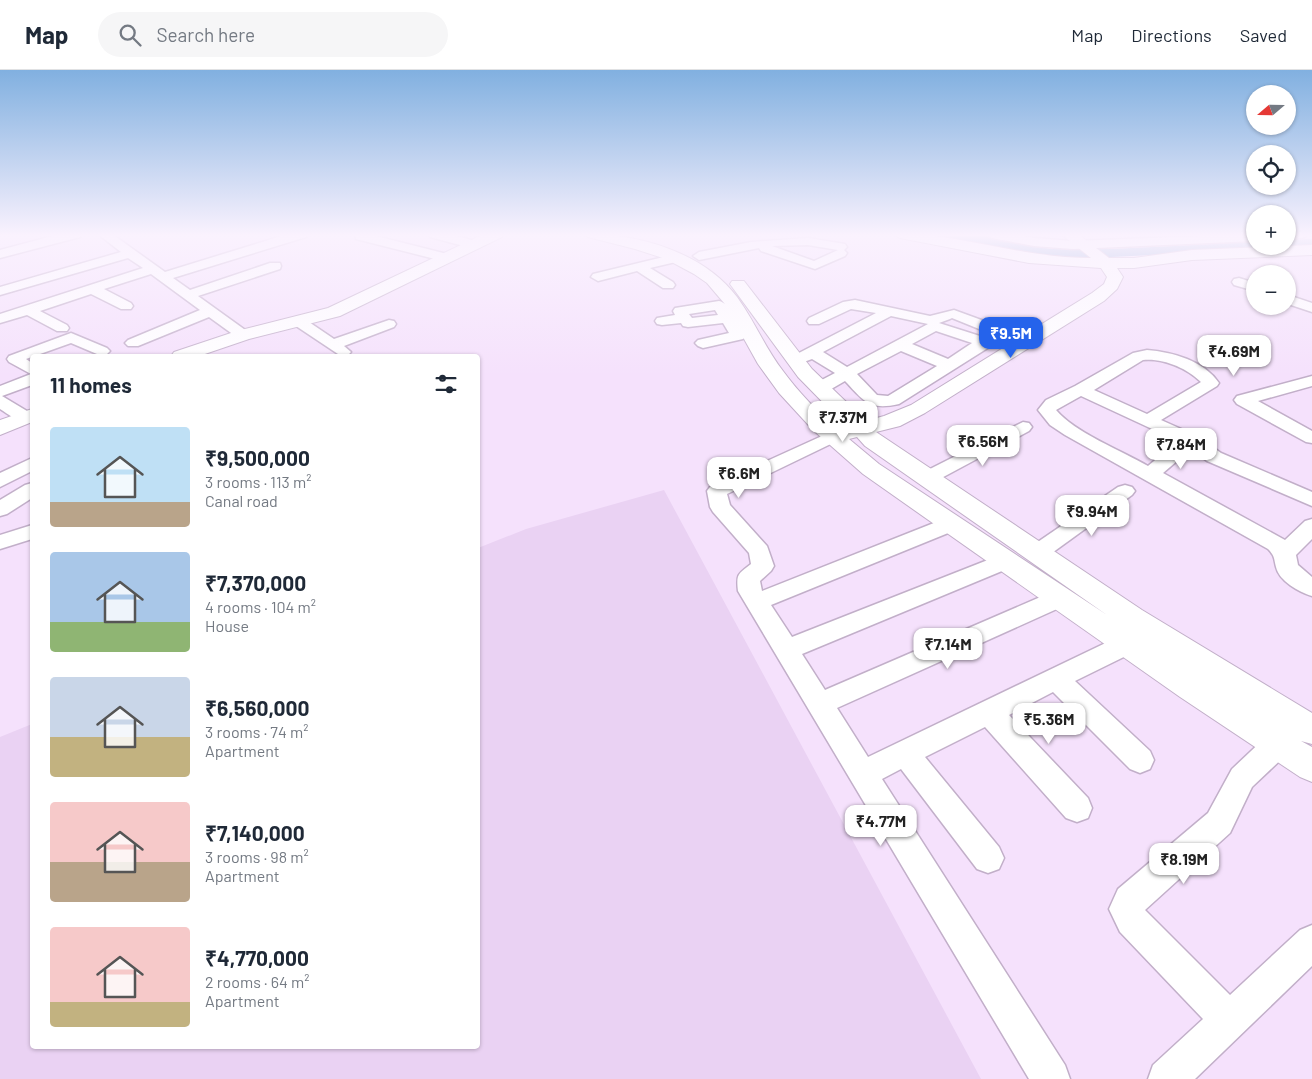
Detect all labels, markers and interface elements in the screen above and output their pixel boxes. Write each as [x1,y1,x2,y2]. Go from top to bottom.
search box [98,12,448,57]
text: Map [25,20,68,49]
icon: search [116,21,144,49]
text: Search here [156,23,255,46]
text: Map [1071,24,1103,46]
text: Directions [1131,24,1212,46]
text: Saved [1240,24,1287,46]
north arrow [1246,85,1296,135]
map controls [1246,85,1296,315]
button: locate [1246,145,1296,195]
button: + [1246,205,1296,255]
button: − [1246,265,1296,315]
pin: ₹9.5M [976,316,1046,359]
text: ₹9.5M [990,323,1032,342]
pin: ₹4.69M [1193,334,1275,377]
text: ₹4.69M [1208,341,1260,360]
icon: filters [432,370,460,398]
text: 11 homes [50,372,132,397]
pin: ₹7.37M [802,400,884,443]
text: ₹7.37M [819,407,867,426]
pin: ₹6.56M [942,424,1024,467]
pin: ₹7.84M [1140,428,1222,470]
text: ₹6.56M [958,431,1008,450]
text: ₹7.84M [1156,434,1206,453]
text: ₹9,500,000 [205,445,310,470]
icon: home [90,447,150,507]
pin: ₹6.6M [704,456,774,499]
text: ₹6.6M [718,463,760,482]
text: 3 rooms · 113 m² [205,472,311,491]
text: Canal road [205,491,278,510]
pin: ₹9.94M [1051,494,1133,537]
text: ₹9.94M [1066,501,1118,520]
text: ₹7,370,000 [205,570,306,595]
icon: home [90,572,150,632]
text: 4 rooms · 104 m² [205,597,316,616]
text: House [205,616,249,635]
pin: ₹7.14M [907,628,989,670]
text: ₹7.14M [924,634,972,653]
text: ₹6,560,000 [205,695,309,720]
icon: home [90,697,150,757]
pin: ₹5.36M [1008,702,1090,745]
text: ₹5.36M [1024,709,1074,728]
text: 3 rooms · 74 m² [205,722,308,741]
text: Apartment [205,741,280,760]
pin: ₹4.77M [840,804,922,847]
text: ₹4.77M [856,811,906,830]
text: ₹7,140,000 [205,820,305,845]
icon: home [90,822,150,882]
pin: ₹8.19M [1143,842,1225,885]
text: 3 rooms · 98 m² [205,847,309,866]
text: ₹8.19M [1160,849,1208,868]
text: Apartment [205,866,280,885]
text: ₹4,770,000 [205,945,309,970]
icon: home [90,947,150,1007]
text: 2 rooms · 64 m² [205,972,309,991]
text: Apartment [205,991,280,1010]

